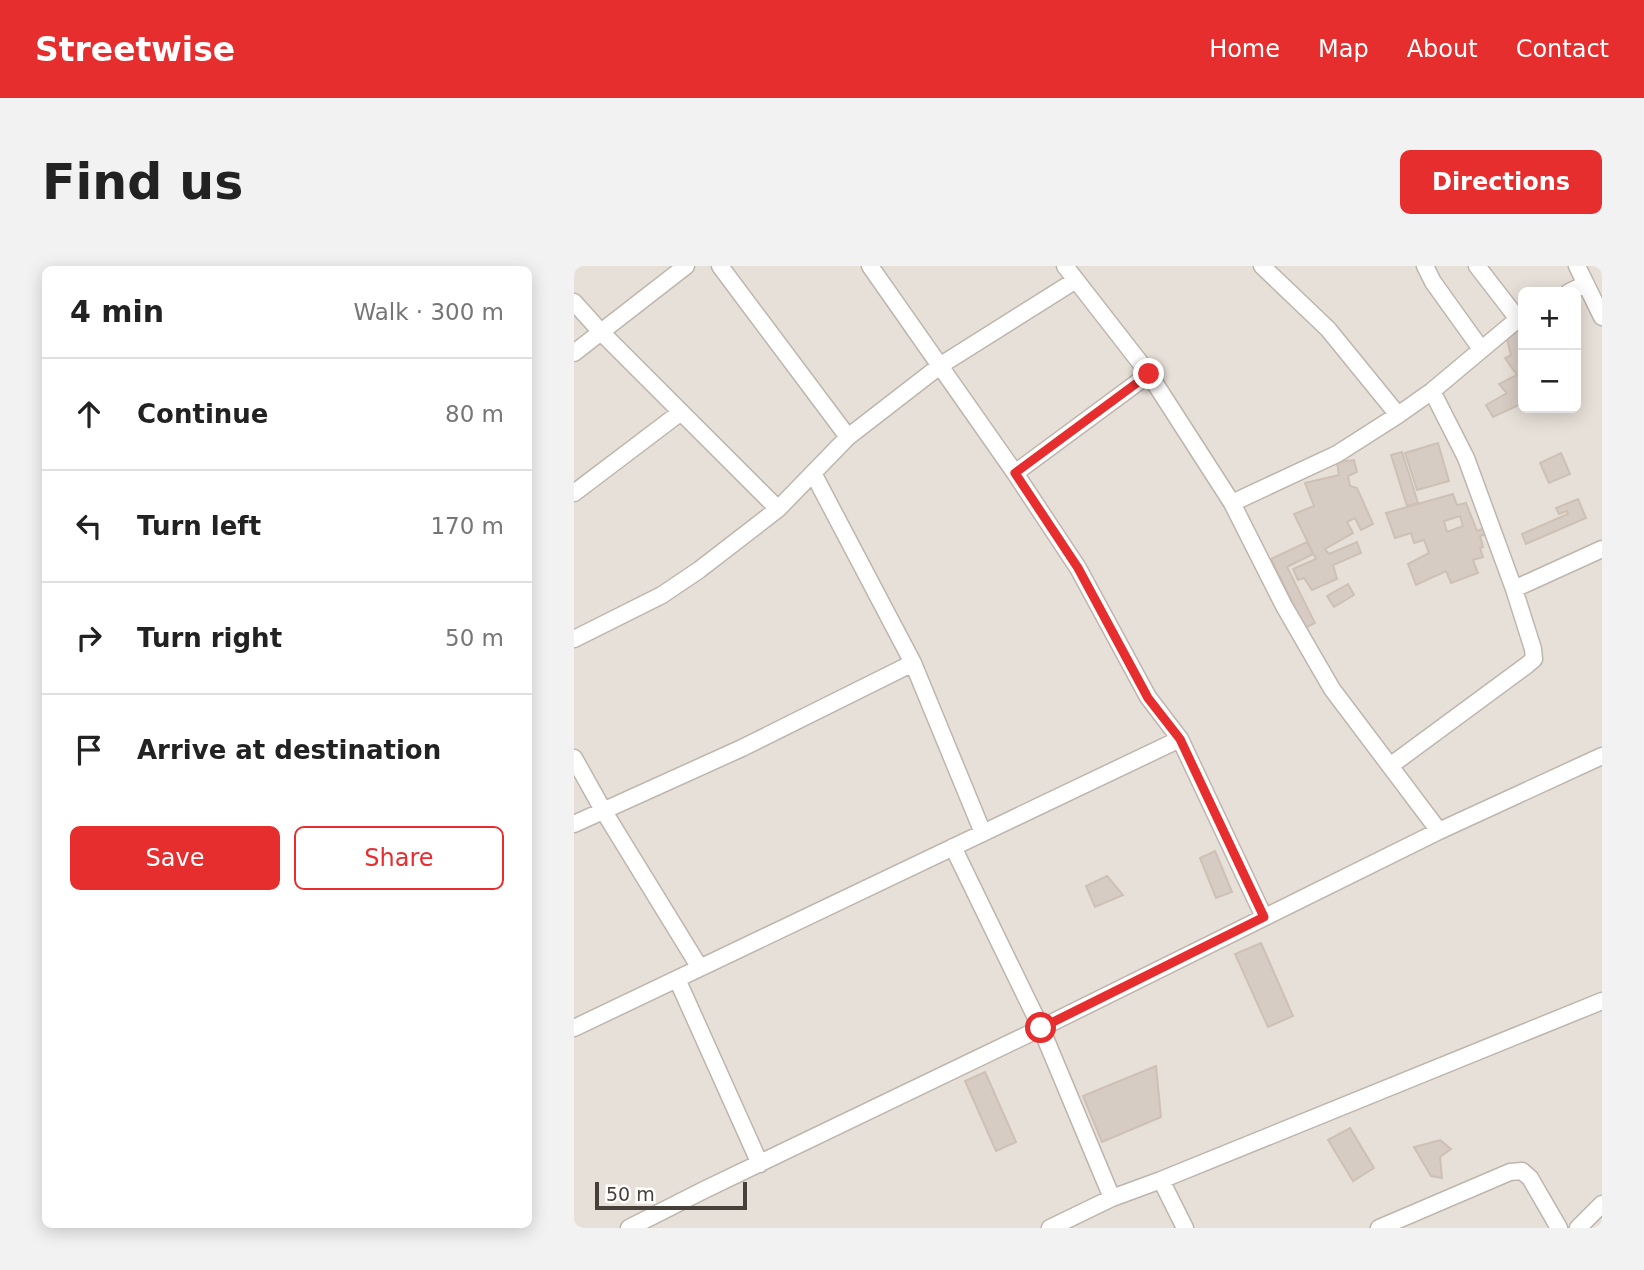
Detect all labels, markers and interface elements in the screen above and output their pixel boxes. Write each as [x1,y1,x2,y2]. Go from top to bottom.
text: Streetwise [35,30,235,69]
text: Home [1209,35,1280,63]
text: Map [1318,35,1369,63]
text: About [1407,35,1478,63]
text: Contact [1516,35,1609,63]
button: Directions [1400,150,1602,214]
text: Find us [42,154,243,211]
map controls [1518,287,1581,413]
button: + [1518,287,1581,350]
text: 4 min [70,294,164,329]
text: Walk · 300 m [353,299,504,325]
button: − [1518,350,1581,413]
route end [1133,358,1164,389]
icon: ahead [70,395,108,433]
text: Continue [137,399,268,429]
text: 80 m [445,401,504,427]
icon: left [70,507,108,545]
text: Turn left [137,511,261,541]
text: 170 m [430,513,504,539]
icon: right [70,619,108,657]
text: Turn right [137,623,282,653]
text: 50 m [445,625,504,651]
icon: arrive [70,731,108,769]
text: Arrive at destination [137,735,441,765]
button: Save [70,826,280,890]
button: Share [294,826,504,890]
route start [1025,1012,1056,1043]
scale bar [595,1179,747,1211]
text: 50 m [606,1183,655,1205]

